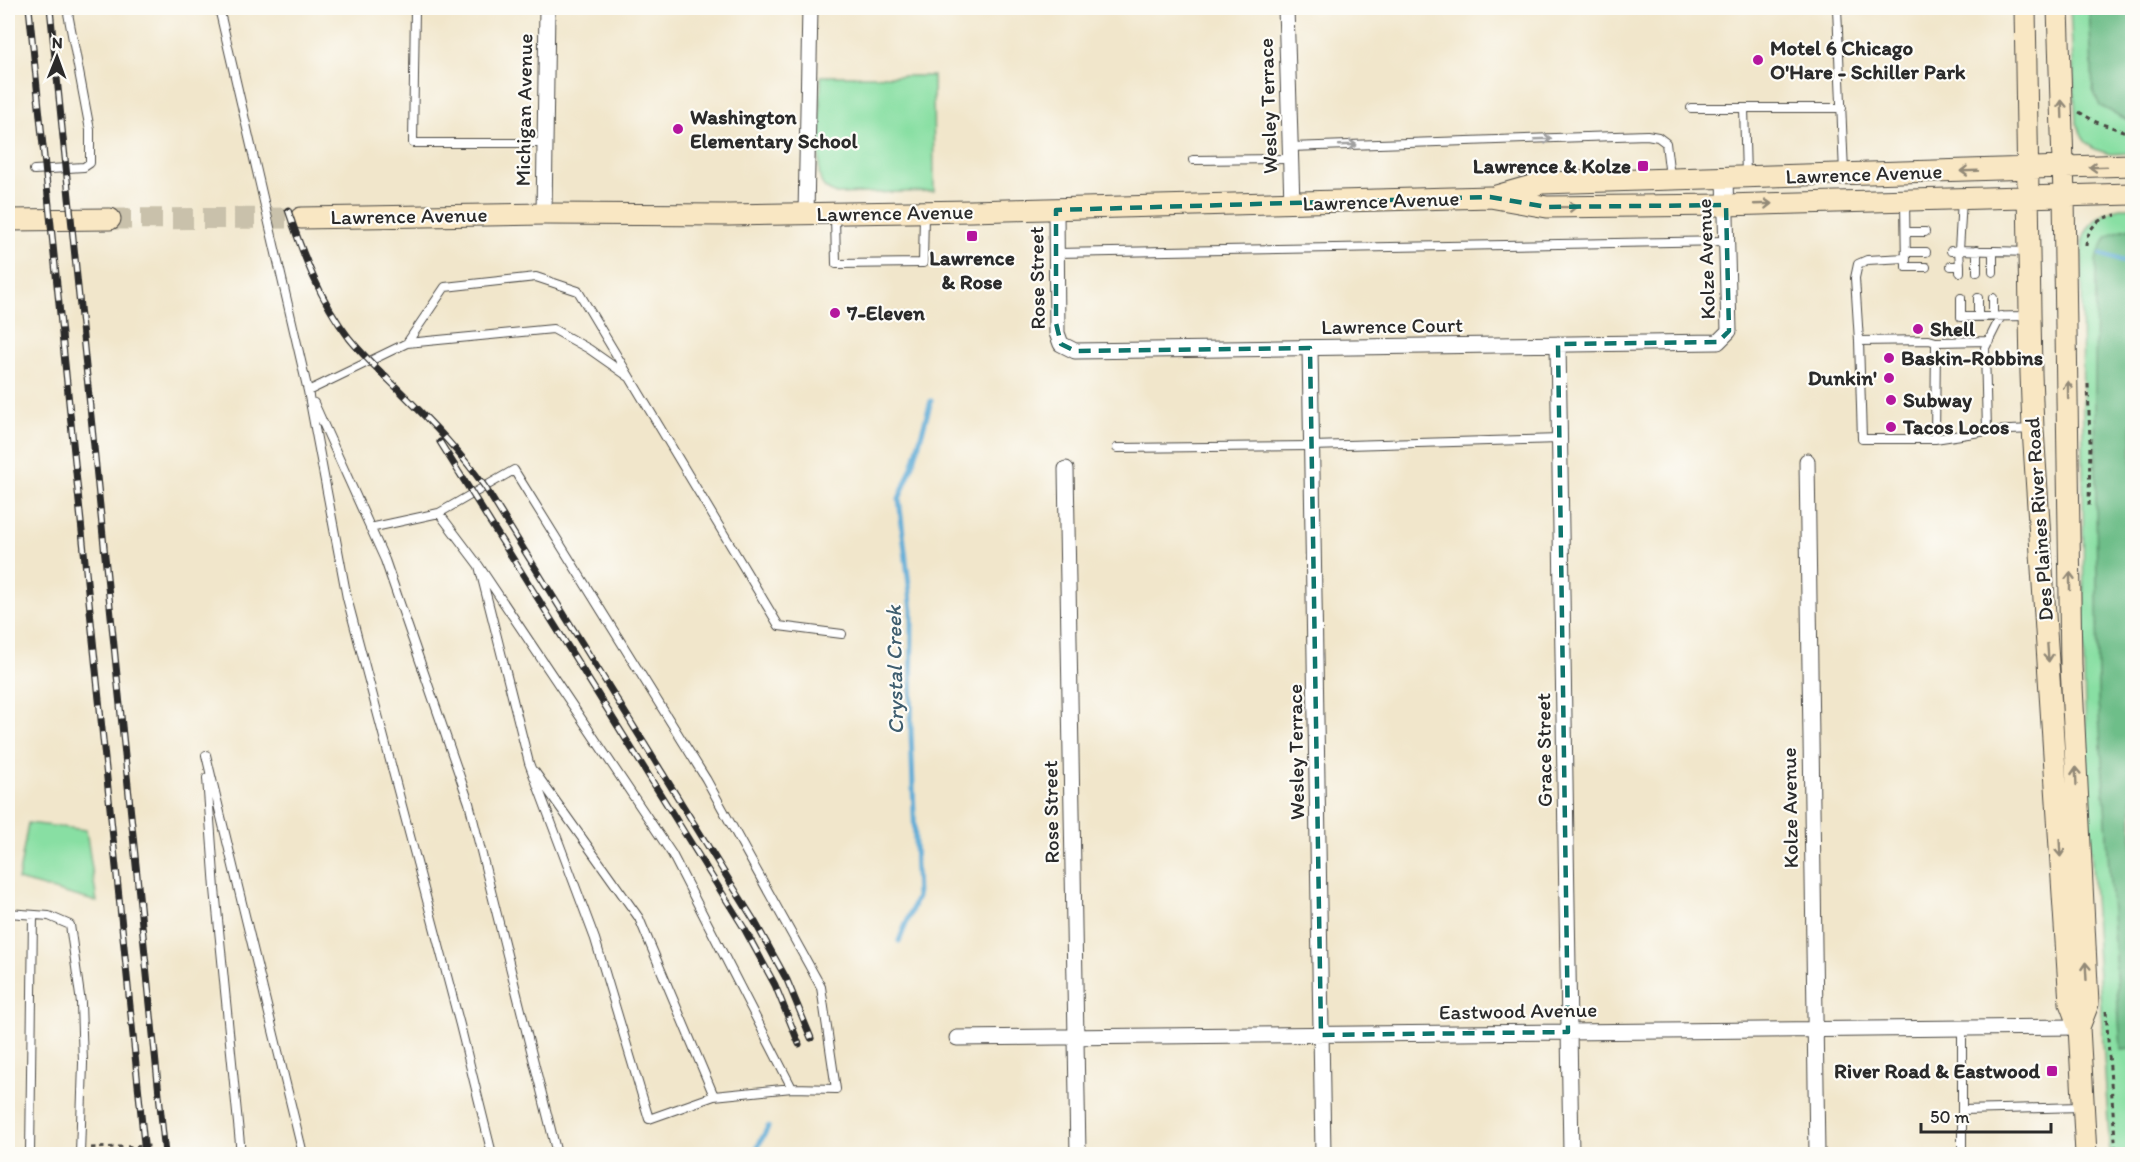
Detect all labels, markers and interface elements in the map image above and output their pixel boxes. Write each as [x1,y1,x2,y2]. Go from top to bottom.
north arrow [27,27,87,87]
text: N [52,33,63,52]
street label: Michigan Avenue [510,33,537,187]
place label: Motel 6 Chicago O'Hare - Schiller Park [1770,35,1966,84]
street label: Wesley Terrace [1253,38,1282,174]
marker: Motel 6 Chicago O'Hare - Schiller Park [1751,53,1765,67]
one-way arrow [2056,100,2067,120]
place label: Washington Elementary School [690,104,859,154]
marker: Washington Elementary School [671,122,685,136]
one-way arrow [1533,133,1553,145]
one-way arrow [1338,139,1358,151]
place label: Lawrence & Kolze [1473,153,1631,178]
street label: Lawrence Avenue [1785,158,1943,189]
marker: Lawrence & Kolze [1636,159,1650,173]
one-way arrow [2089,161,2109,172]
one-way arrow [1959,165,1979,176]
street label: Lawrence Avenue [1302,185,1460,216]
street label: Kolze Avenue [1691,198,1720,320]
one-way arrow [1753,198,1773,210]
street label: Lawrence Avenue [816,199,974,226]
one-way arrow [1558,201,1578,213]
street label: Lawrence Avenue [330,202,488,229]
street label: Rose Street [1023,226,1050,330]
marker: Lawrence & Rose [965,229,979,243]
place label: Lawrence & Rose [929,245,1015,294]
place label: 7-Eleven [846,300,925,325]
marker: 7-Eleven [828,306,842,320]
street label: Lawrence Court [1321,312,1463,339]
place label: Shell [1930,316,1976,341]
marker: Shell [1911,322,1925,336]
place label: Baskin-Robbins [1901,345,2043,370]
marker: Baskin-Robbins [1882,351,1896,365]
place label: Dunkin' [1808,365,1877,390]
marker: Dunkin' [1882,371,1896,385]
one-way arrow [2062,381,2074,401]
place label: Subway [1903,387,1973,413]
marker: Subway [1884,393,1898,407]
place label: Tacos Locos [1902,414,2009,439]
street label: Des Plaines River Road [2019,416,2058,622]
marker: Tacos Locos [1884,420,1898,434]
one-way arrow [2064,571,2076,591]
water label: Crystal Creek [880,604,909,735]
one-way arrow [2043,643,2054,663]
street label: Wesley Terrace [1282,684,1309,820]
street label: Grace Street [1530,693,1557,807]
street label: Kolze Avenue [1776,747,1803,869]
street label: Rose Street [1037,760,1064,864]
one-way arrow [2070,766,2081,786]
one-way arrow [2055,837,2066,857]
one-way arrow [2081,961,2092,981]
street label: Eastwood Avenue [1439,997,1597,1024]
place label: River Road & Eastwood [1834,1058,2040,1083]
marker: River Road & Eastwood [2045,1064,2059,1078]
scale bar [1921,1096,2052,1134]
text: 50 m [1930,1106,1970,1128]

